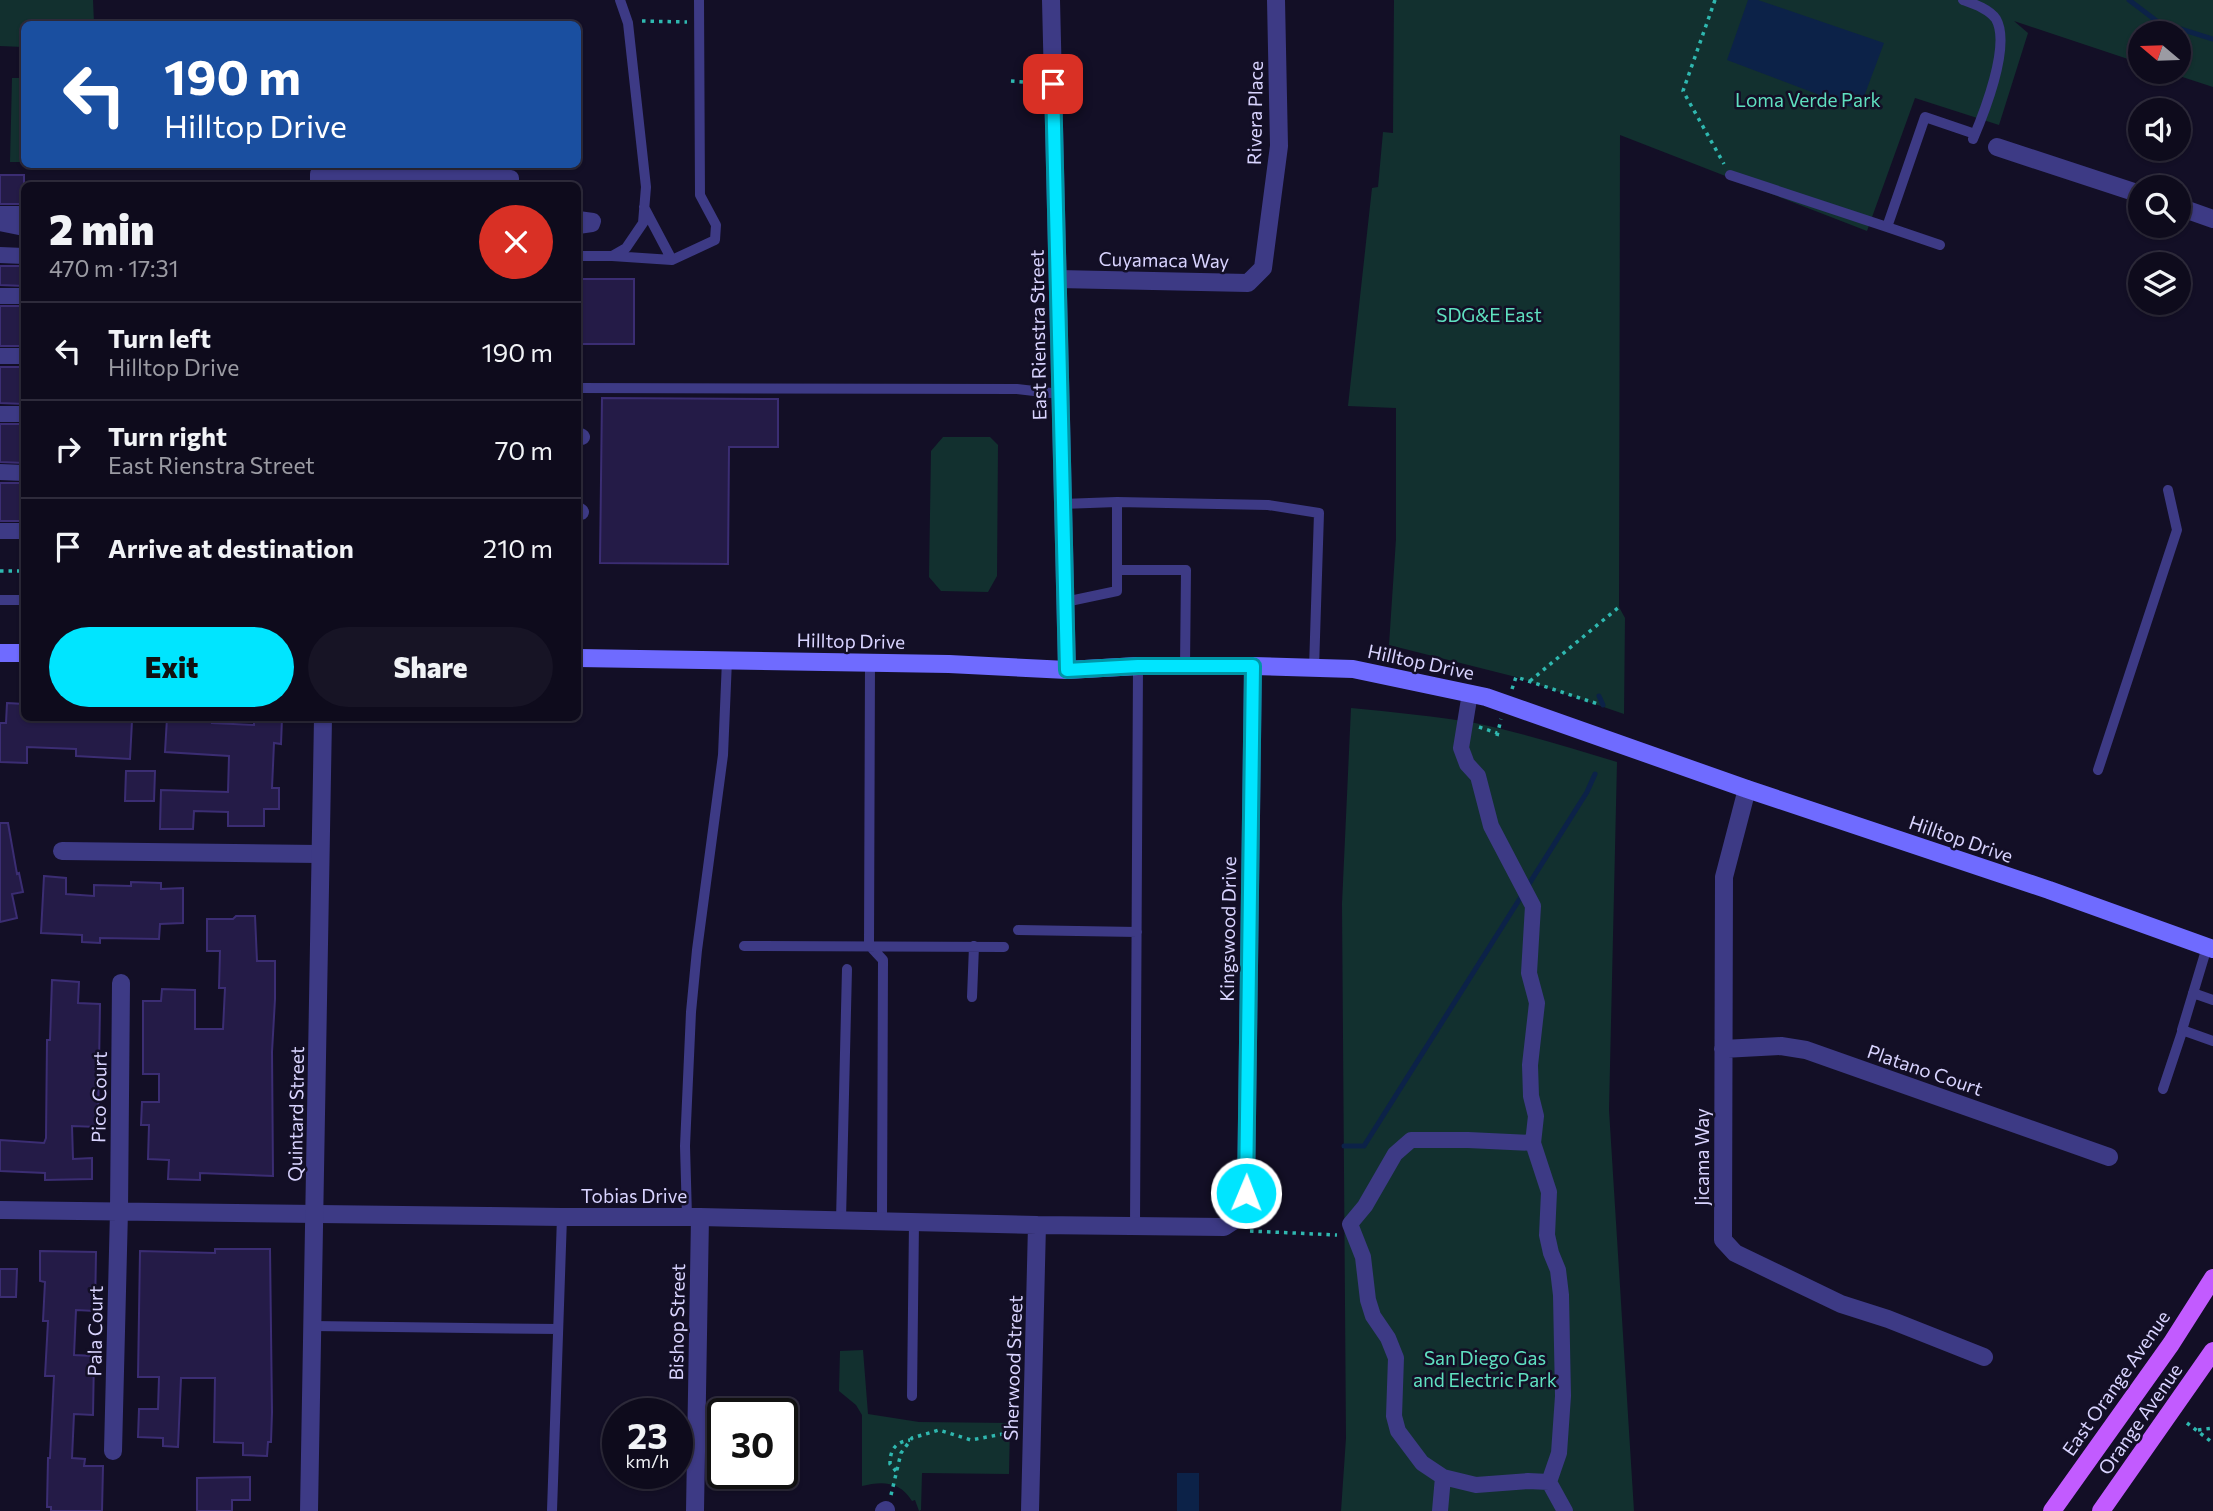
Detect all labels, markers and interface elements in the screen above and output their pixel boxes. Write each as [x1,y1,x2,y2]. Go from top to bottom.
north arrow [2128,21,2191,84]
map controls [2128,21,2191,315]
text: 190 m [164,45,301,105]
icon: left [49,49,140,140]
pin [1023,54,1083,114]
street label: Rivera Place [1242,61,1267,165]
icon: arrive [1034,65,1072,103]
park label: Loma Verde Park [1735,88,1881,111]
button: sound [2128,98,2191,161]
text: Hilltop Drive [164,105,347,145]
button: search [2128,175,2191,238]
text: 2 min [49,202,155,254]
button: close [479,205,553,279]
street label: Cuyamaca Way [1099,247,1230,272]
street label: East Rienstra Street [1025,249,1050,421]
button: layers [2128,252,2191,315]
text: 470 m · 17:31 [49,254,179,282]
park label: SDG&E East [1436,303,1542,326]
text: Turn left [108,322,211,353]
icon: left [49,332,87,370]
text: 190 m [481,336,553,367]
text: Hilltop Drive [108,353,239,381]
text: Turn right [108,420,227,451]
icon: right [49,430,87,468]
text: 70 m [495,434,553,465]
text: East Rienstra Street [108,451,315,479]
icon: arrive [49,528,87,566]
text: Arrive at destination [108,532,354,563]
text: 210 m [483,532,553,563]
button: Exit [49,627,294,707]
button: Share [308,627,553,707]
street label: Hilltop Drive [797,628,905,653]
street label: Hilltop Drive [1366,639,1477,684]
street label: Hilltop Drive [1906,810,2016,867]
street label: Kingswood Drive [1215,856,1240,1002]
street label: Platano Court [1864,1039,1986,1100]
street label: Quintard Street [283,1046,308,1182]
street label: Pico Court [86,1051,111,1143]
street label: Jicama Way [1690,1108,1713,1206]
position arrow [1209,1156,1283,1230]
street label: Tobias Drive [581,1184,687,1207]
street label: Bishop Street [664,1263,689,1380]
street label: Pala Court [82,1285,107,1376]
street label: Sherwood Street [998,1295,1027,1441]
street label: East Orange Avenue [2057,1306,2175,1460]
park label: San Diego Gas and Electric Park [1413,1346,1557,1391]
street label: Orange Avenue [2093,1359,2187,1479]
speed limit sign: 30 [707,1398,798,1489]
text: 23 [627,1413,668,1456]
text: km/h [626,1450,669,1472]

